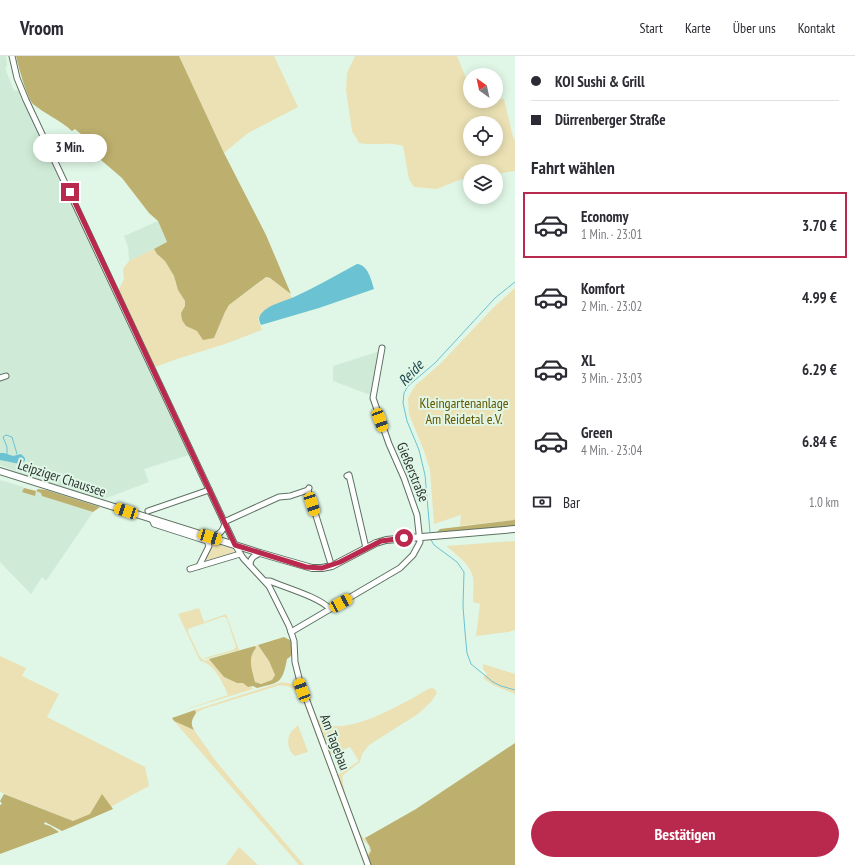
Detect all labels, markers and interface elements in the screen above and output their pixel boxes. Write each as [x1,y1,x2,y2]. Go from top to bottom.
text: Vroom [20,16,64,40]
text: Start [639,19,663,37]
text: Karte [685,19,711,37]
text: Über uns [733,19,776,37]
text: Kontakt [798,19,835,37]
north arrow [463,68,503,108]
map controls [463,68,503,204]
text: KOI Sushi & Grill [555,72,645,91]
text: Dürrenberger Straße [555,110,666,129]
button: locate [463,116,503,156]
callout: 3 Min. [33,134,107,162]
text: 3 Min. [55,139,85,156]
text: Fahrt wählen [531,156,615,179]
button: layers [463,164,503,204]
route end [61,183,79,201]
icon: car [533,207,569,243]
text: Economy [581,207,629,226]
text: 3.70 € [802,216,837,235]
text: 1 Min. · 23:01 [581,226,642,243]
icon: car [533,279,569,315]
text: Komfort [581,279,625,298]
text: 4.99 € [802,288,837,307]
text: 2 Min. · 23:02 [581,298,642,315]
icon: car [533,351,569,387]
text: XL [581,351,595,370]
water label: Reide [394,355,428,390]
text: 6.29 € [802,360,837,379]
text: 3 Min. · 23:03 [581,370,642,387]
park label: Kleingartenanlage Am Reidetal e.V. [419,394,509,428]
car [370,407,390,433]
icon: car [533,423,569,459]
text: Green [581,423,613,442]
text: 6.84 € [802,432,837,451]
street label: Gießerstraße [393,440,433,505]
text: 4 Min. · 23:04 [581,442,642,459]
street label: Leipziger Chaussee [16,455,109,501]
car [303,491,321,517]
icon: cash [531,491,553,513]
text: Bar [563,493,580,512]
text: 1.0 km [809,494,839,511]
car [113,502,139,520]
car [197,528,223,546]
route start [395,529,413,547]
car [328,592,354,614]
car [292,677,312,703]
street label: Am Tagebau [316,711,354,773]
button: Bestätigen [531,811,839,857]

